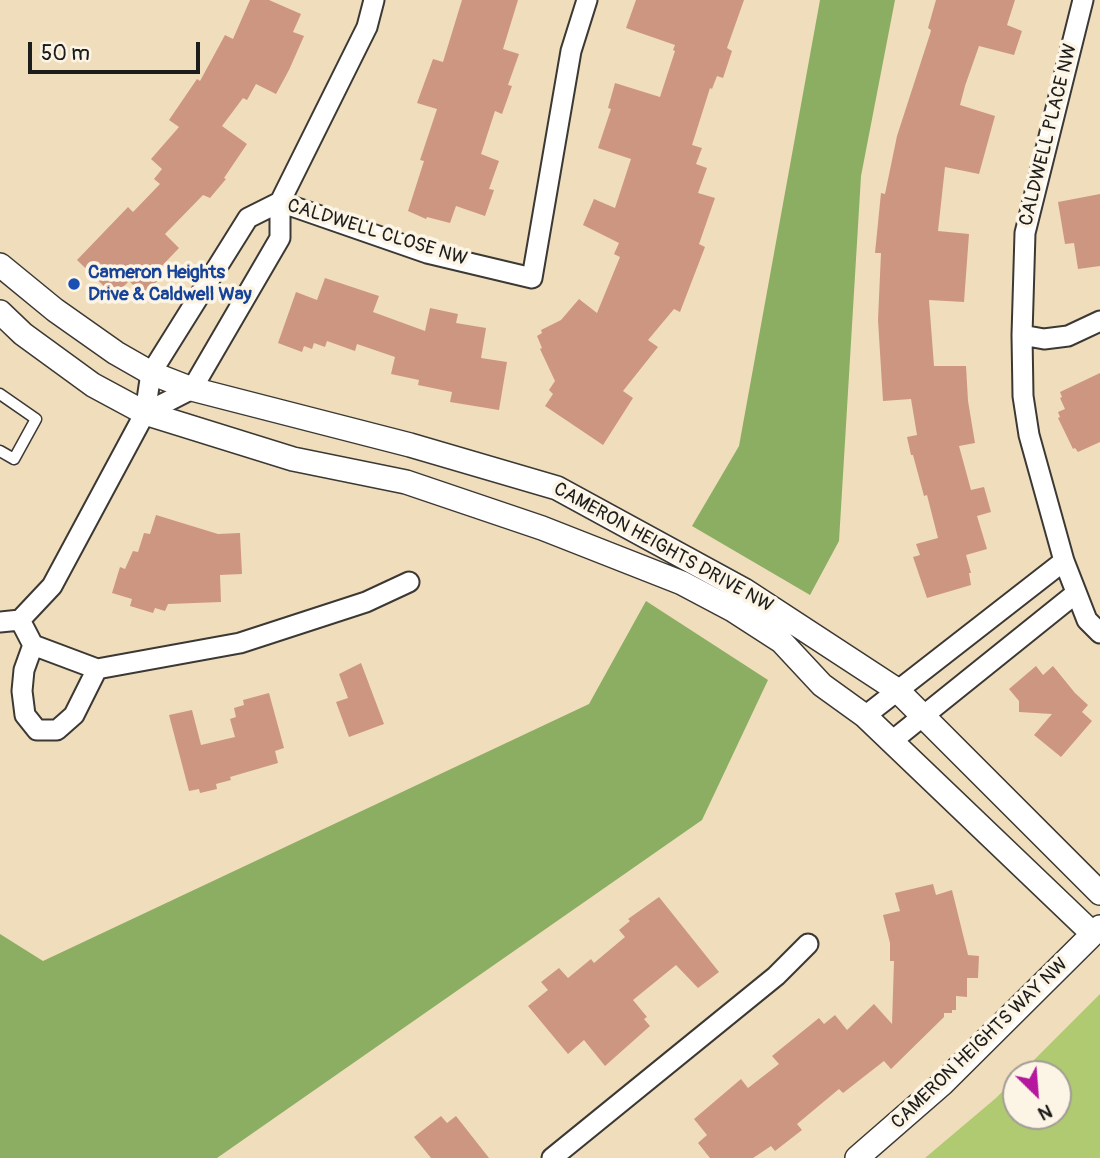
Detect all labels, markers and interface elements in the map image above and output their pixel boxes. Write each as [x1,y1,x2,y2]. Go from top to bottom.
scale bar [32,28,203,72]
text: 50 m [41,40,90,67]
street label: CALDWELL PLACE NW [1015,42,1083,228]
street label: CALDWELL CLOSE NW [284,195,470,271]
place label: Cameron Heights Drive & Caldwell Way [88,262,252,306]
marker: Cameron Heights Drive & Caldwell Way [66,276,82,292]
street label: CAMERON HEIGHTS DRIVE NW [549,478,777,618]
street label: CAMERON HEIGHTS WAY NW [887,954,1073,1134]
north arrow [1002,1060,1072,1130]

